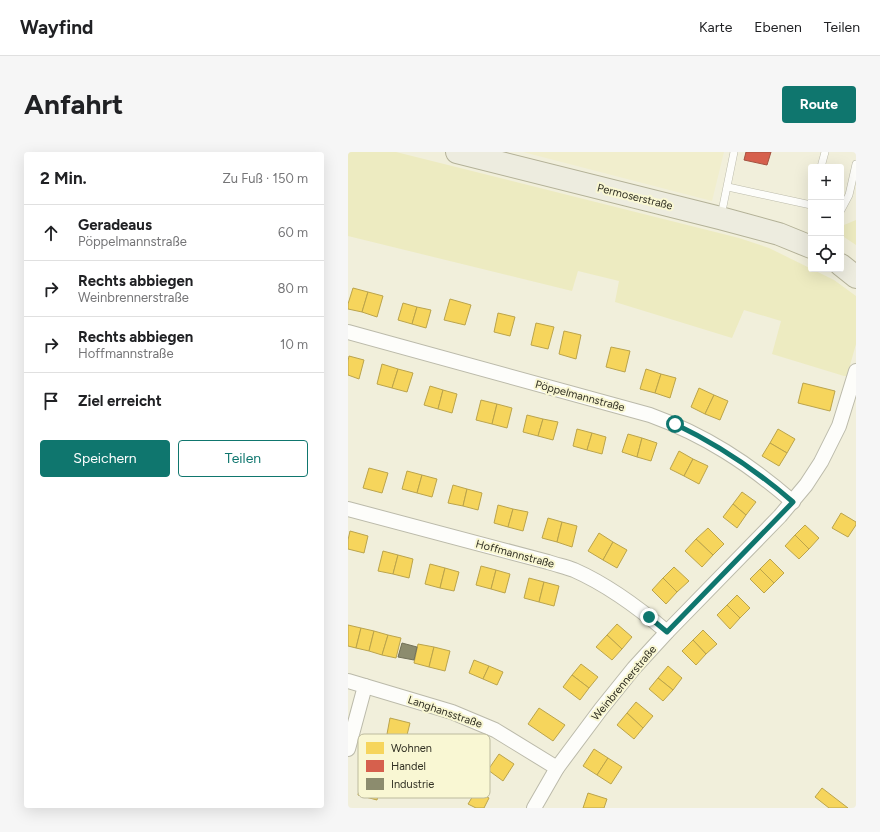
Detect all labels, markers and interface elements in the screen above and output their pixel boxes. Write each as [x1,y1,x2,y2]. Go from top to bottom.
text: Wayfind [20,16,93,39]
text: Karte [699,19,732,36]
text: Ebenen [754,19,802,36]
text: Teilen [824,19,860,36]
button: Route [782,86,856,123]
text: Anfahrt [24,87,123,121]
map controls [808,164,844,272]
button: + [808,164,844,200]
text: 2 Min. [40,168,87,188]
text: Zu Fuß · 150 m [223,171,308,186]
street label: Permoserstraße [596,181,674,213]
button: − [808,200,844,236]
text: Geradeaus [78,216,152,234]
icon: ahead [40,222,62,244]
text: 60 m [278,225,308,240]
text: Pöppelmannstraße [78,234,187,249]
button: locate [808,236,844,272]
text: Rechts abbiegen [78,272,193,290]
icon: right [40,278,62,300]
text: 80 m [277,281,308,296]
text: Weinbrennerstraße [78,290,189,305]
text: Rechts abbiegen [78,328,193,346]
icon: right [40,334,62,356]
text: 10 m [280,337,308,352]
text: Hoffmannstraße [78,346,174,361]
street label: Pöppelmannstraße [534,378,626,414]
icon: arrive [40,390,62,412]
text: Ziel erreicht [78,392,162,410]
route start [666,415,684,433]
button: Speichern [40,440,170,477]
button: Teilen [178,440,308,477]
street label: Hoffmannstraße [474,537,556,571]
route end [640,608,658,626]
street label: Weinbrennerstraße [589,643,659,723]
street label: Langhansstraße [406,693,484,731]
legend [358,734,490,798]
text: Wohnen [391,742,432,755]
text: Handel [391,760,426,773]
text: Industrie [391,778,434,791]

